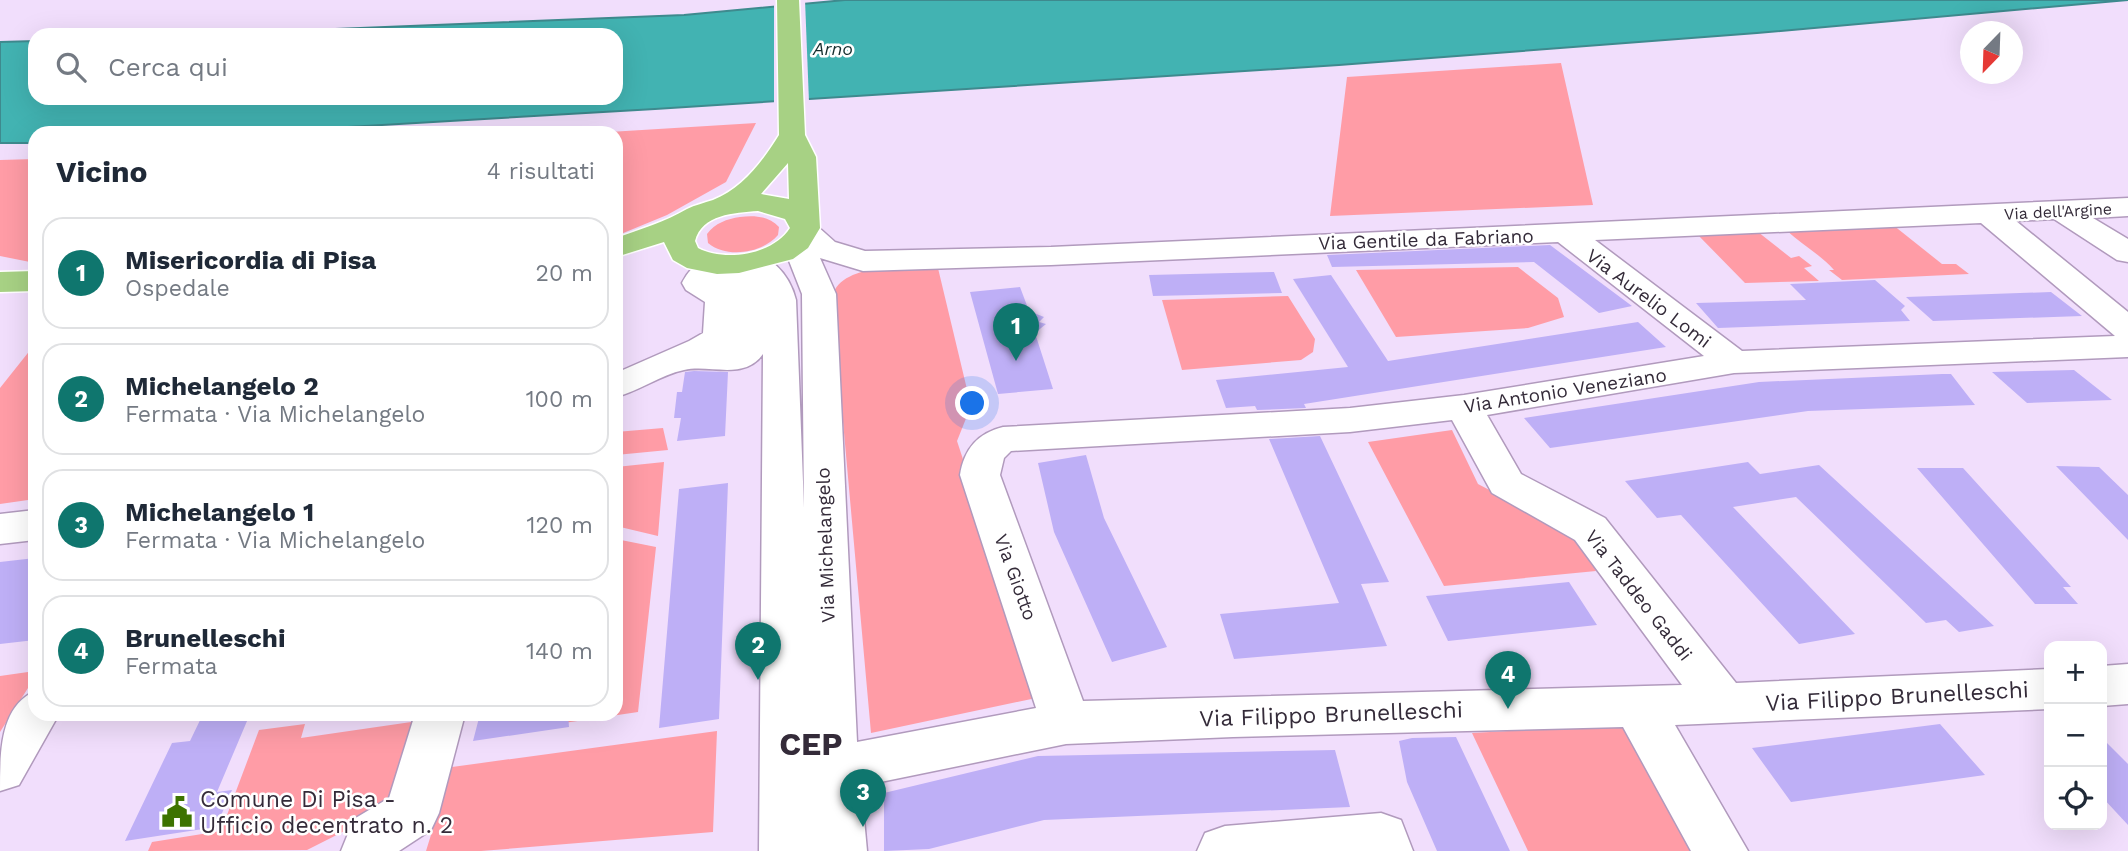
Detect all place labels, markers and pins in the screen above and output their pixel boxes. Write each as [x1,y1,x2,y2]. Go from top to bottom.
pin: 1 [993,303,1039,361]
pin: 2 [735,622,781,680]
pin: 4 [1485,651,1531,709]
pin: 3 [840,769,886,827]
place label: Comune Di Pisa - Ufficio decentrato n. 2 [200,786,453,839]
public building icon: Comune Di Pisa - Ufficio decentrato n. 2 [160,795,194,829]

